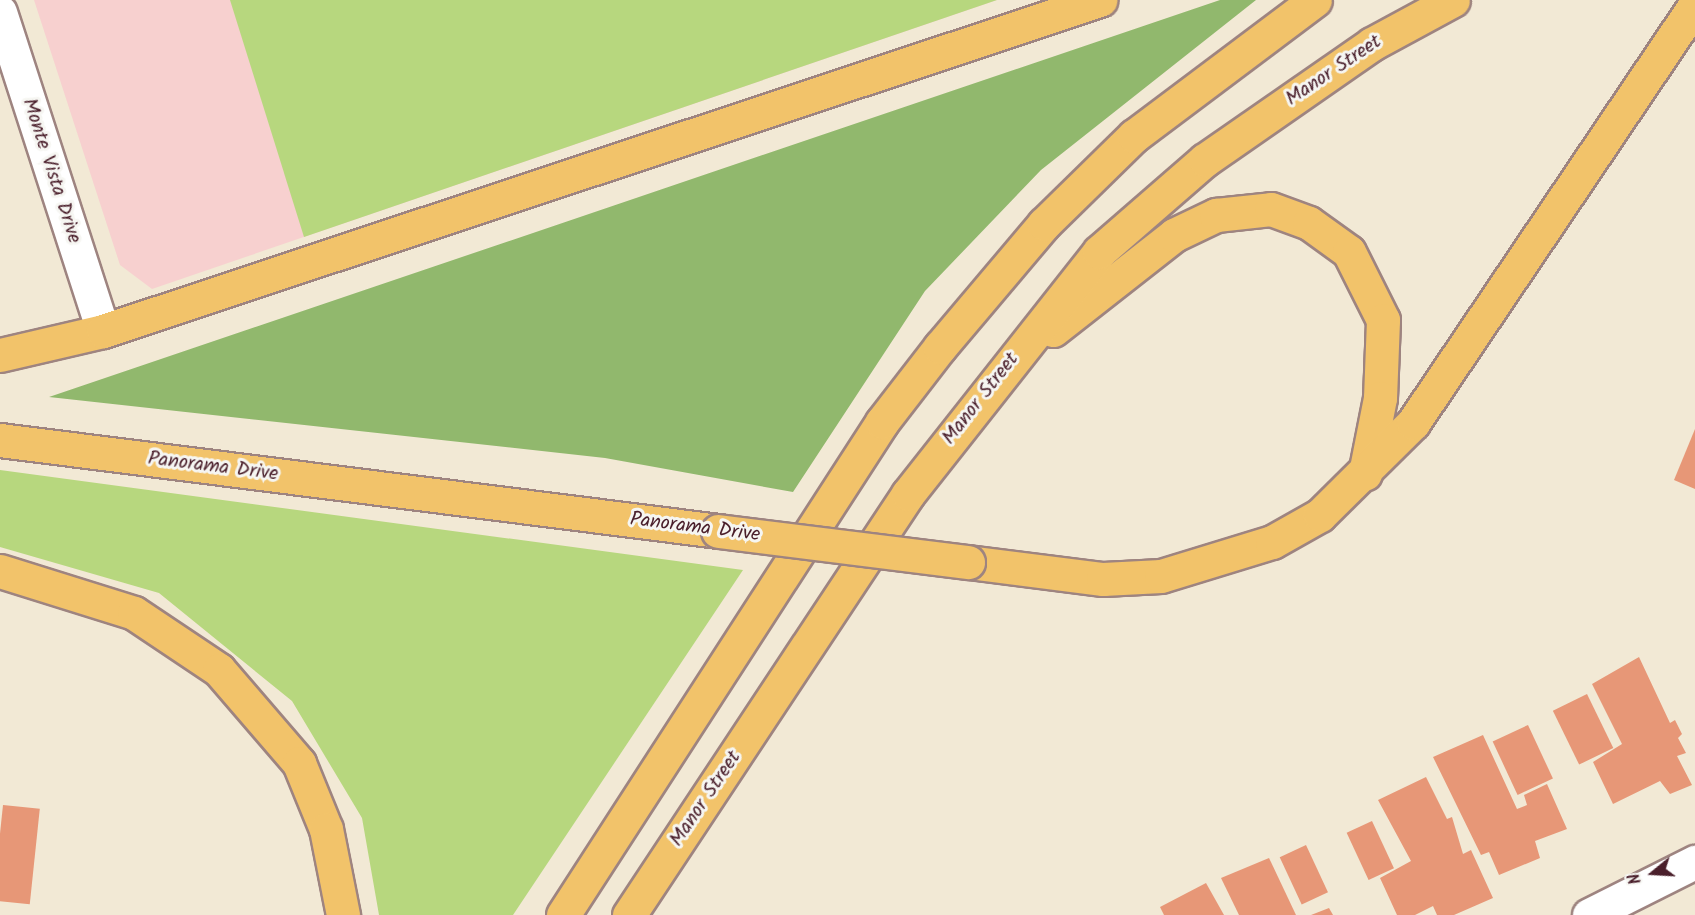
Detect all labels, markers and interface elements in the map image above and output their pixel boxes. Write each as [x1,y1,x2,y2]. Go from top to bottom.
street label: Manor Street [1282,30,1386,112]
street label: Monte Vista Drive [16,95,86,247]
street label: Manor Street [938,348,1024,450]
street label: Panorama Drive [147,447,279,487]
street label: Panorama Drive [629,508,761,548]
street label: Manor Street [665,747,747,851]
north arrow [1623,843,1683,903]
text: N [1622,870,1649,887]

